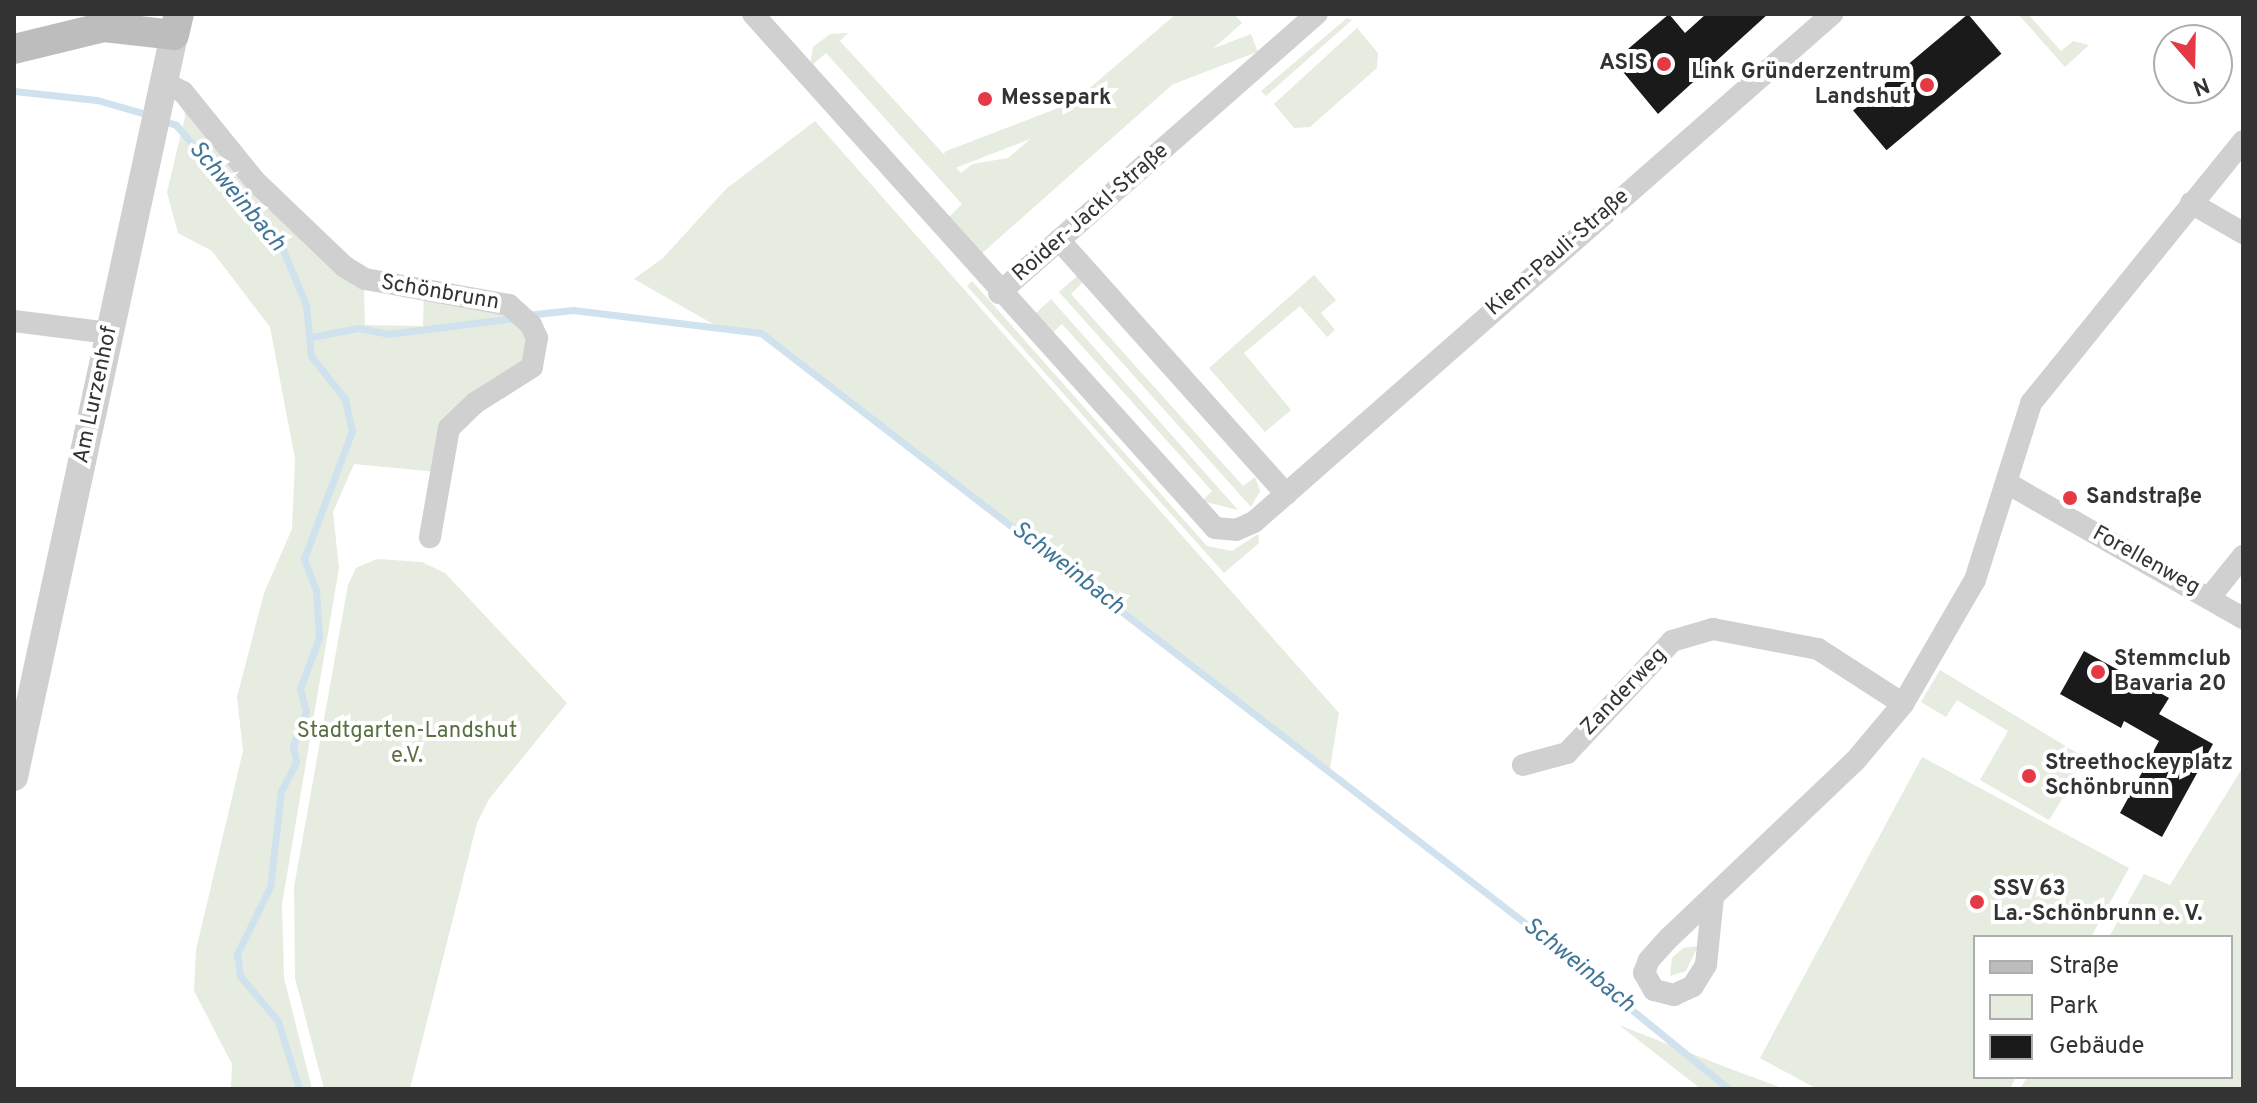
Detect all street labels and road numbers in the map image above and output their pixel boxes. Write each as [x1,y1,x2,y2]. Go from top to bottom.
street label: Roider-Jackl-Straße [1008,138,1174,288]
street label: Kiem-Pauli-Straße [1481,184,1635,322]
street label: Schönbrunn [379,270,501,316]
street label: Am Lurzenhof [69,324,123,466]
street label: Forellenweg [2088,521,2204,601]
street label: Zanderweg [1576,643,1672,741]

